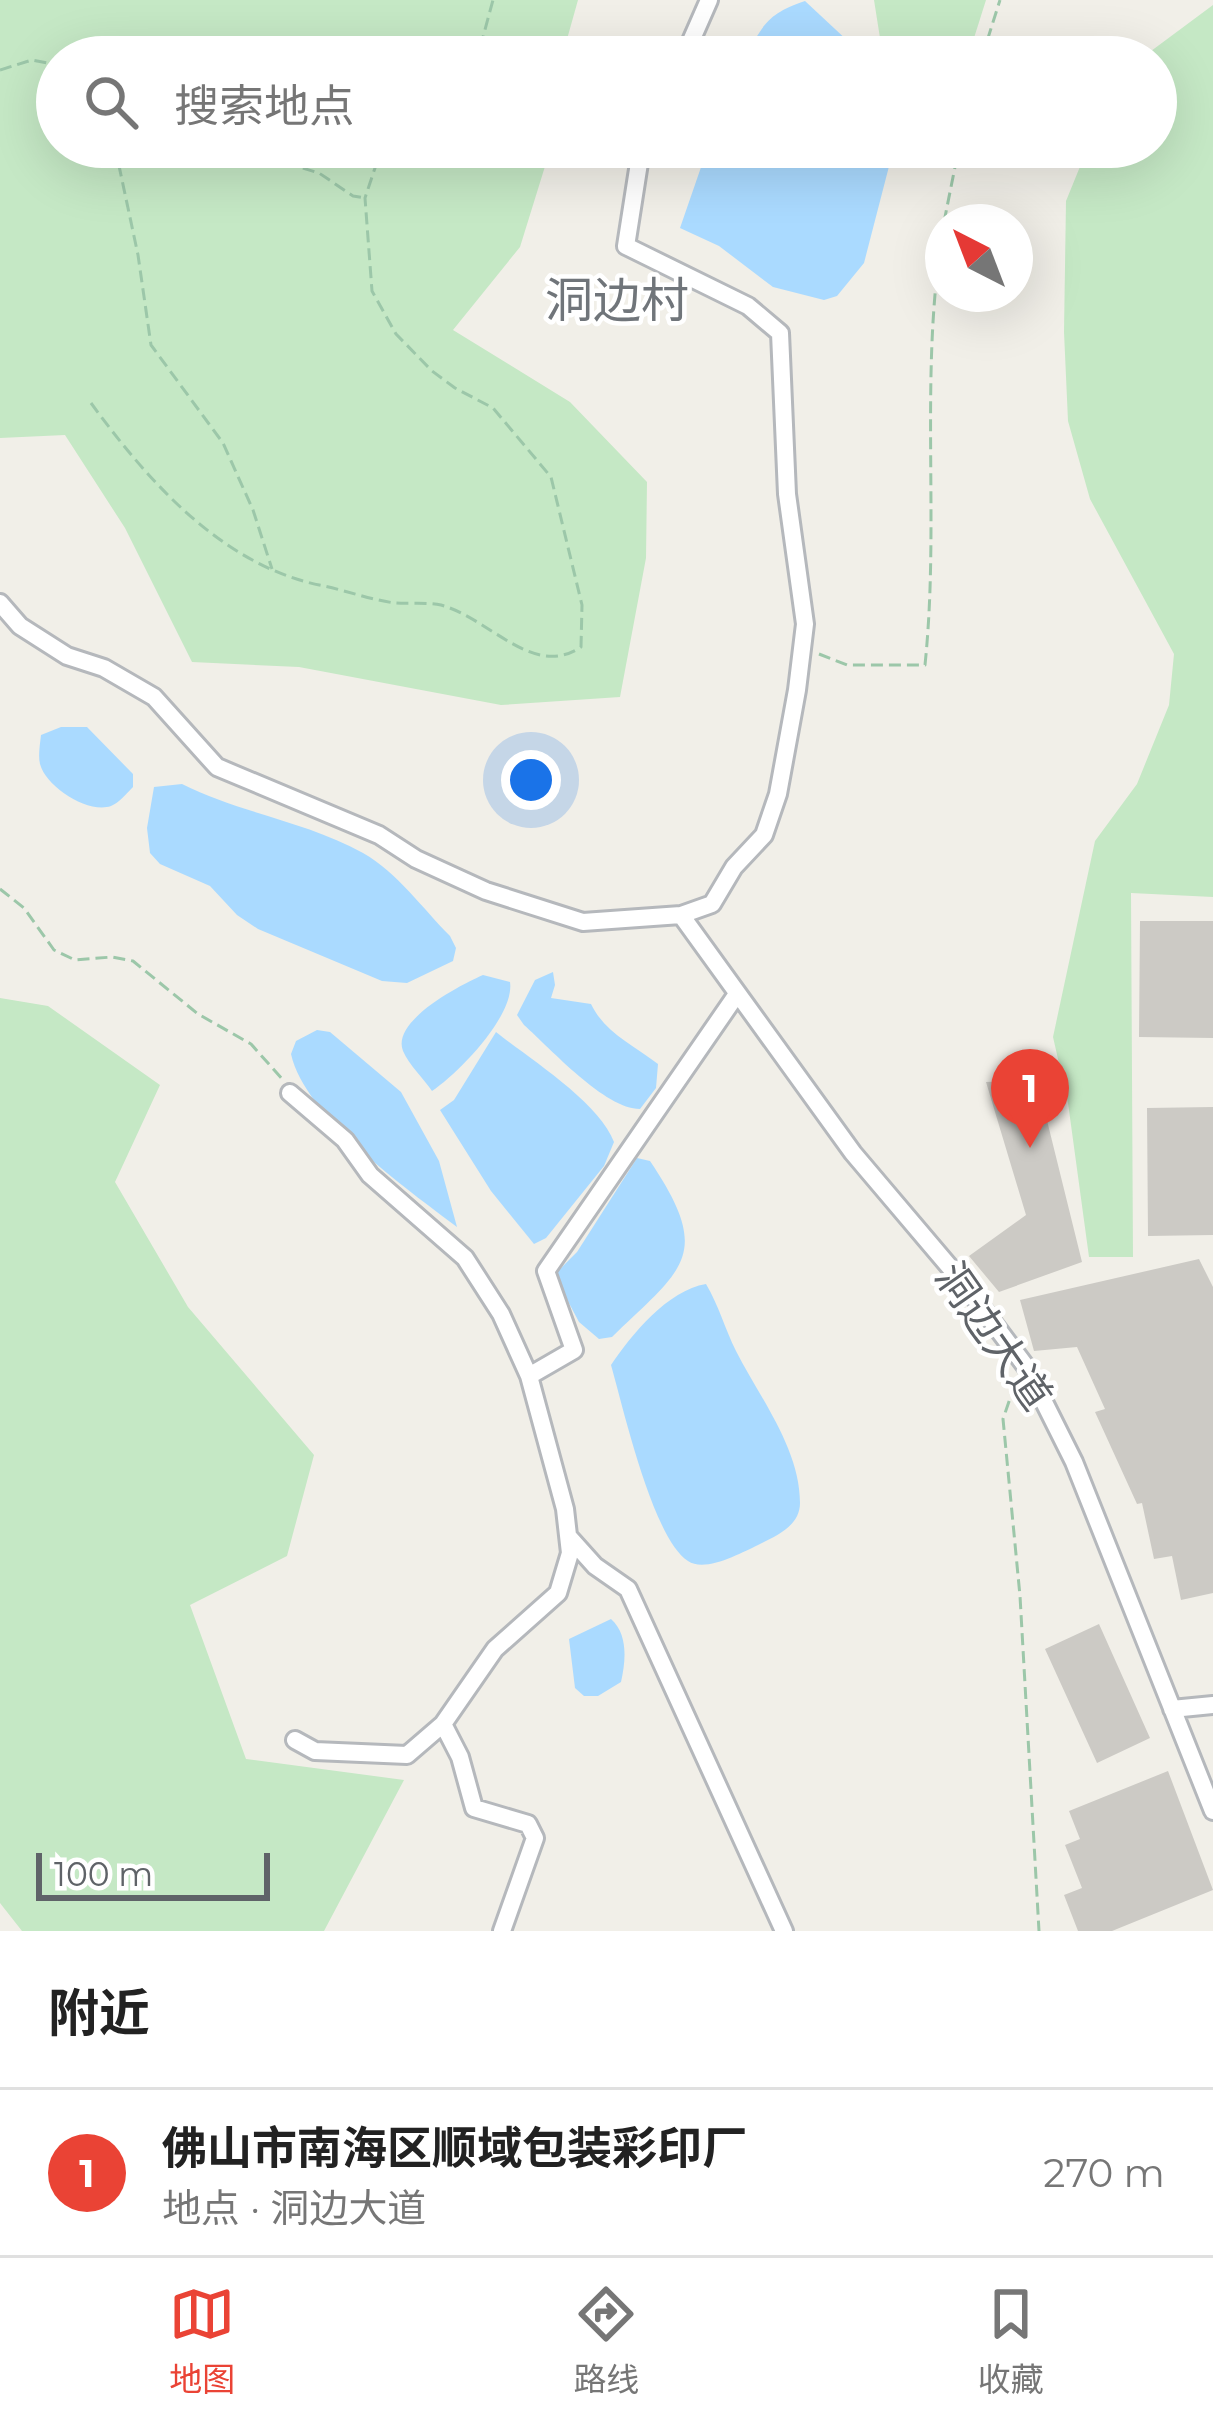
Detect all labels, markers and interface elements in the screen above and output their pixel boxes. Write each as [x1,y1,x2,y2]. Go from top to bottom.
search box [36,36,1177,168]
icon: search [78,69,144,135]
text: 搜索地点 [174,78,354,133]
north arrow [925,204,1033,312]
district label: 洞边村 [545,271,689,329]
your location [501,750,561,810]
pin: 1 [991,1049,1069,1148]
street label: 洞边大道 [925,1252,1063,1420]
scale bar [36,1847,270,1900]
text: 100 m [54,1854,153,1894]
text: 附近 [48,1982,150,2044]
text: 佛山市南海区顺域包装彩印厂 [162,2120,747,2175]
text: 1 [79,2149,95,2197]
text: 270 m [1043,2149,1165,2197]
text: 地点 · 洞边大道 [162,2184,426,2232]
tab: 地图 [169,2281,235,2401]
tab: 路线 [573,2281,639,2401]
tab: 收藏 [978,2281,1044,2401]

